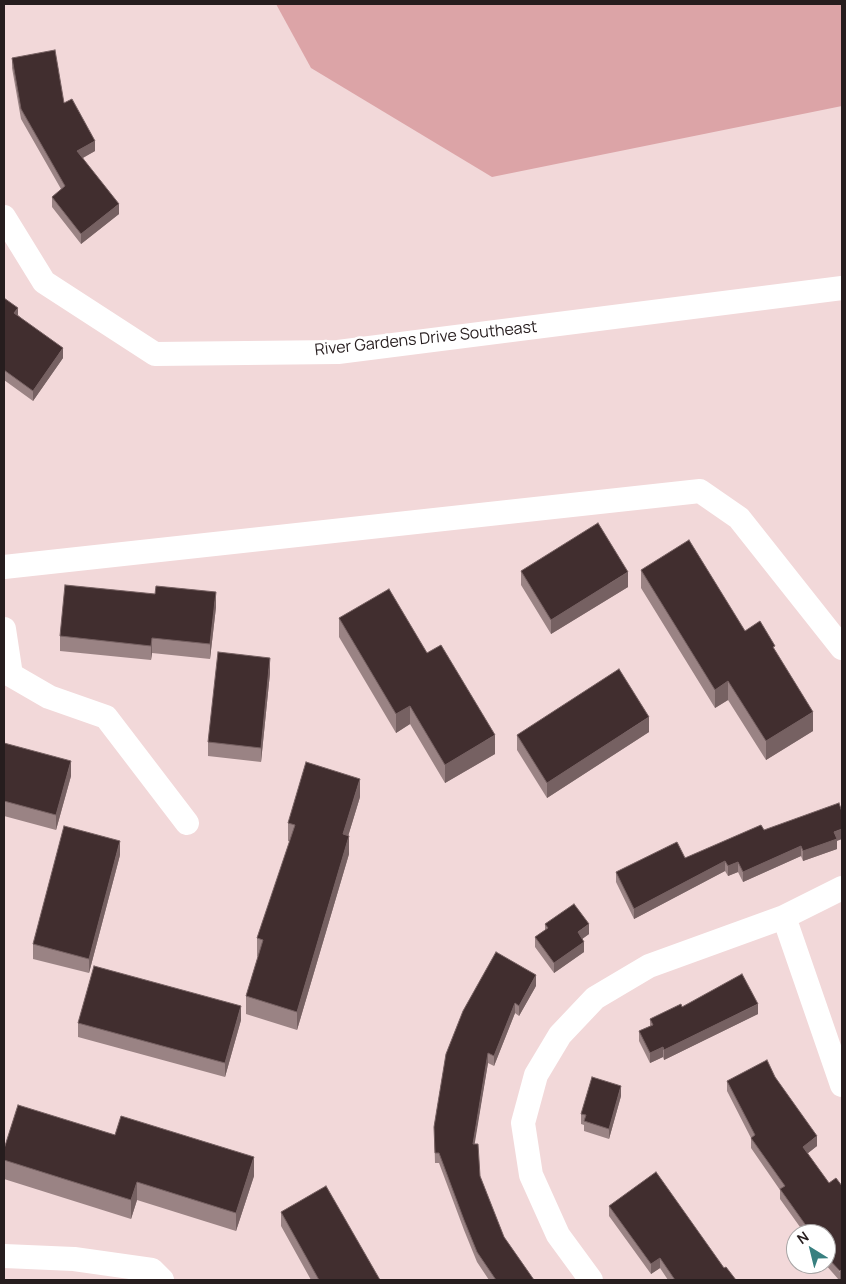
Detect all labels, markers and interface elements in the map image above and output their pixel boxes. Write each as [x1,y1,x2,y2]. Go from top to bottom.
street label: River Gardens Drive Southeast [314,318,538,360]
north arrow [786,1224,836,1274]
text: N [793,1227,812,1248]

